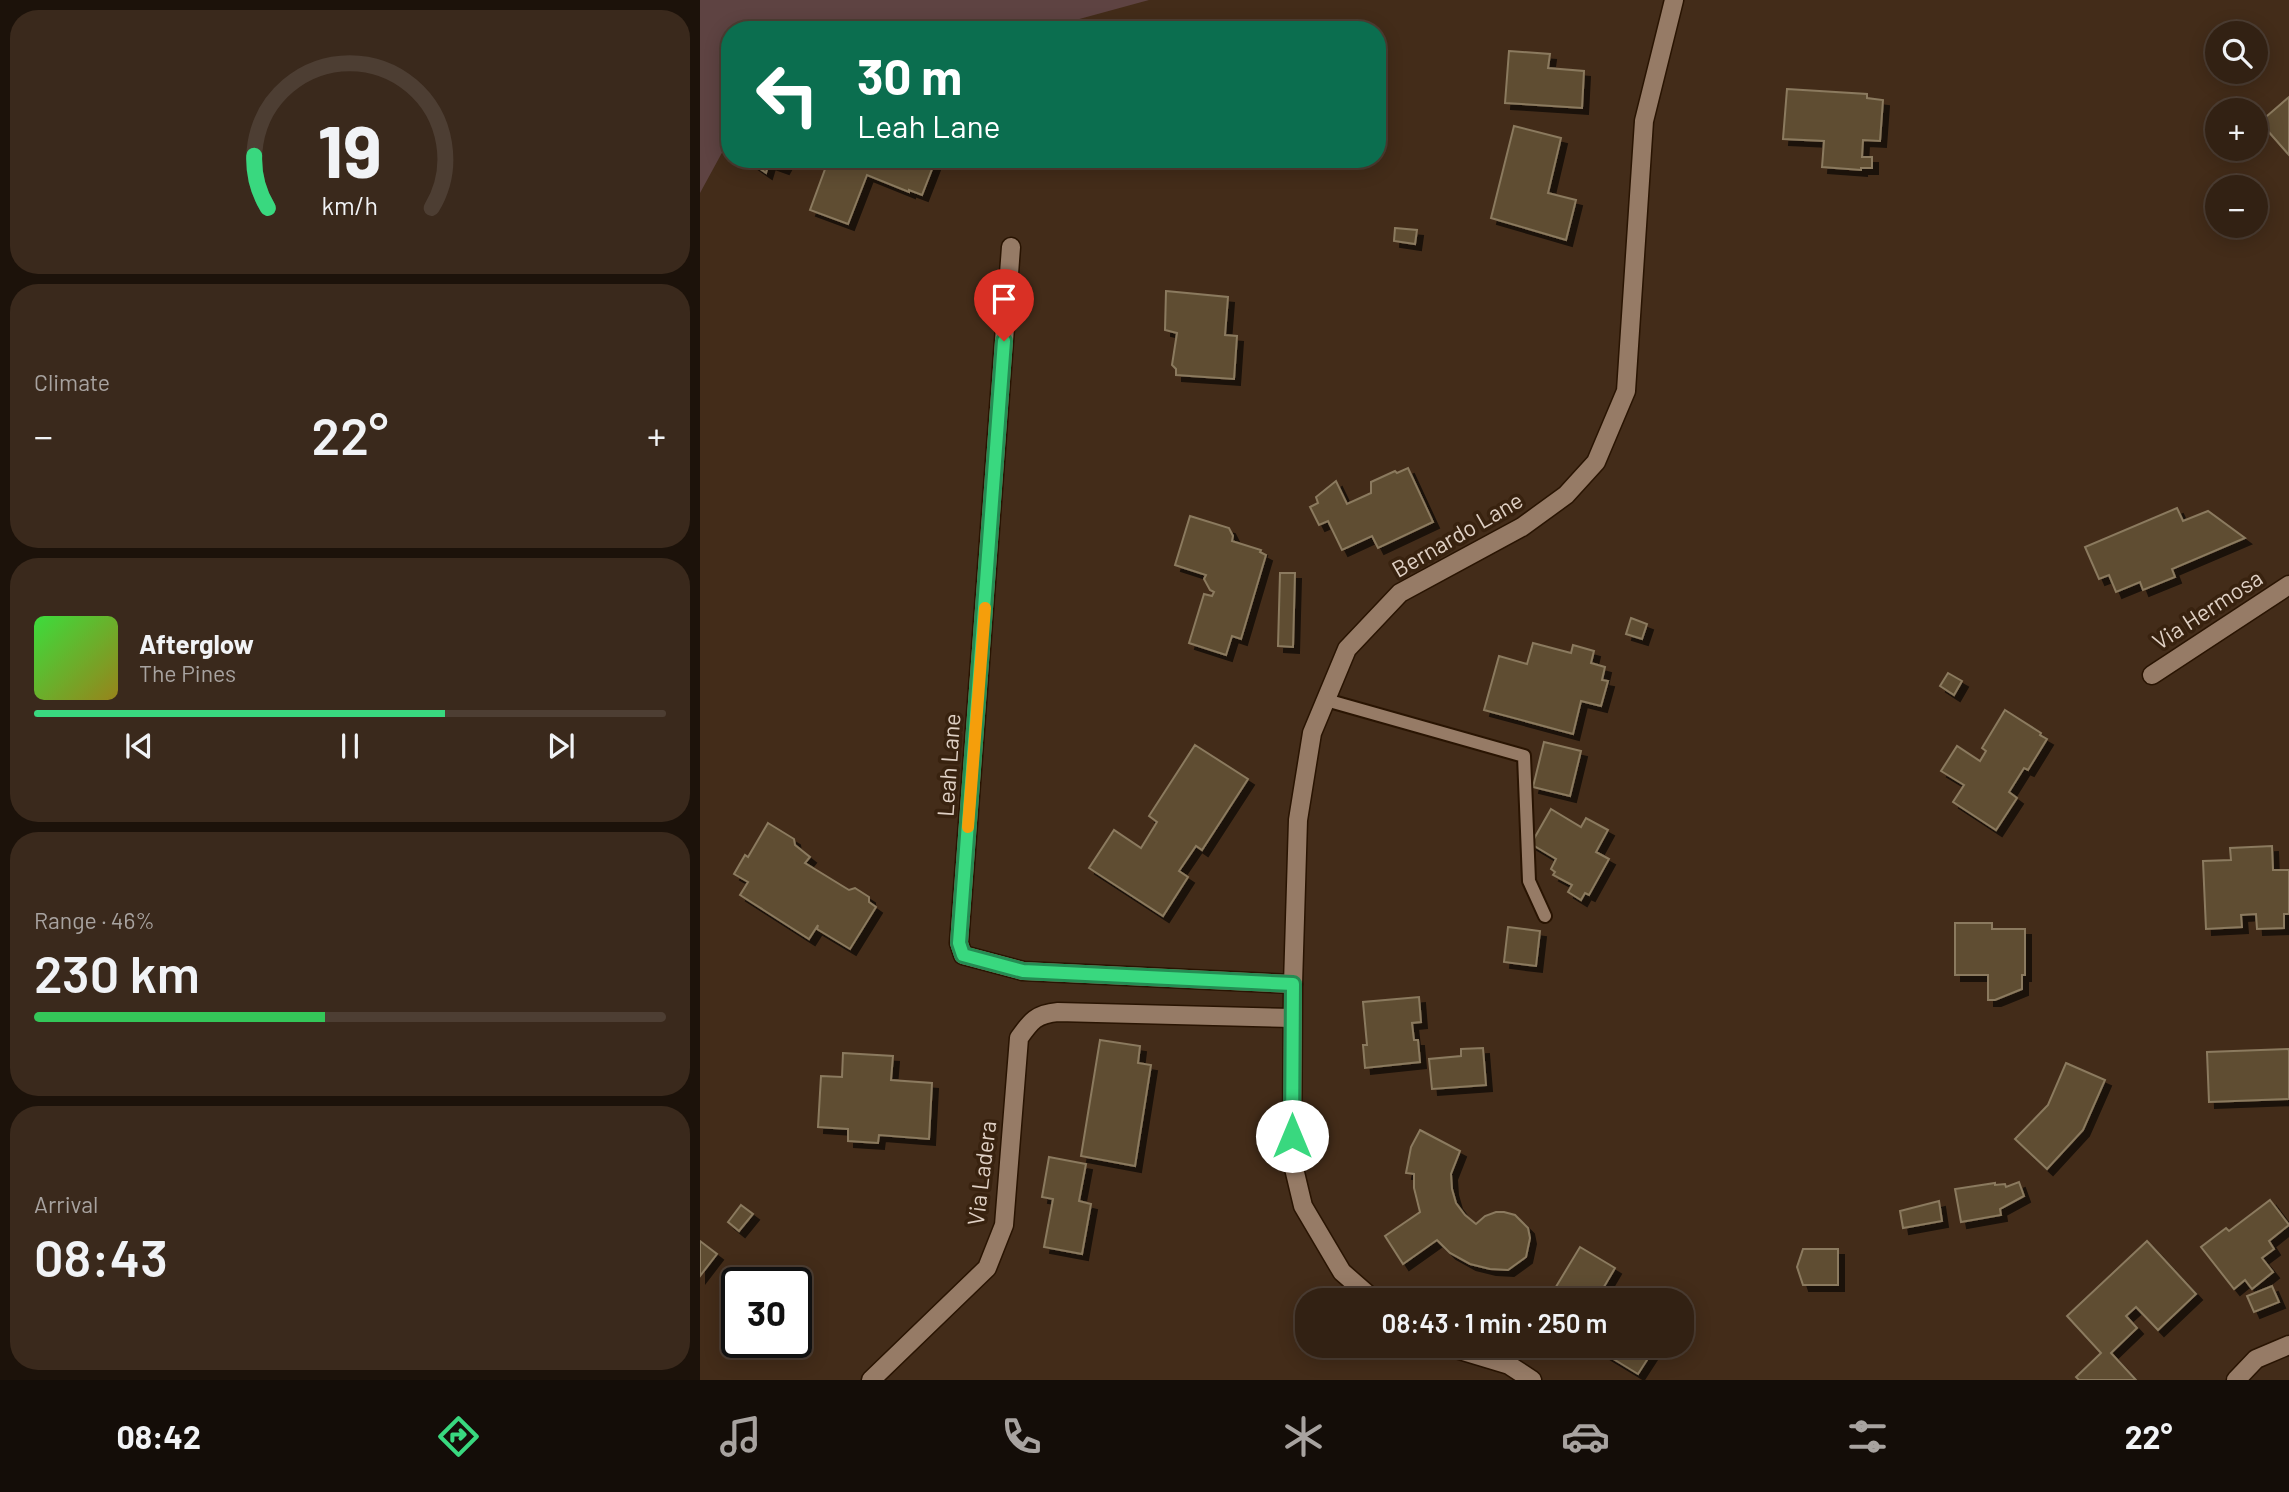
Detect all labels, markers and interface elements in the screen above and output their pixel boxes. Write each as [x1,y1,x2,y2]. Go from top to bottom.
map controls [2205,21,2268,238]
button: search [2205,21,2268,84]
text: 30 m [857,46,962,105]
icon: left [742,49,833,140]
button: + [2205,98,2268,161]
text: 19 [318,105,382,193]
text: Leah Lane [857,106,1001,144]
button: − [2205,175,2268,238]
text: km/h [322,190,378,220]
pin [974,269,1034,341]
icon: arrive [985,280,1023,318]
text: Climate [34,368,110,396]
text: 22° [312,403,388,465]
text: − [34,412,53,458]
text: + [647,412,666,458]
street label: Bernardo Lane [1387,485,1527,583]
street label: Via Hermosa [2147,563,2267,655]
text: Afterglow [139,628,254,659]
text: The Pines [139,659,236,687]
street label: Leah Lane [930,713,966,817]
icon: previous [120,727,158,765]
icon: pause [331,727,369,765]
icon: next [542,727,580,765]
text: Range · 46% [34,906,155,934]
text: 230 km [34,941,200,1003]
position arrow [1255,1099,1329,1173]
street label: Via Ladera [961,1119,1001,1227]
text: Arrival [34,1190,98,1218]
text: 08:43 [34,1225,168,1287]
speed limit sign: 30 [721,1267,812,1358]
text: 08:43 · 1 min · 250 m [1382,1307,1607,1338]
icon: directions [434,1412,483,1461]
icon: music [716,1412,765,1461]
icon: phone [997,1412,1046,1461]
icon: climate [1279,1412,1328,1461]
icon: car [1561,1412,1610,1461]
icon: filters [1843,1412,1892,1461]
text: 08:42 [116,1417,201,1455]
text: 22° [2125,1417,2173,1455]

